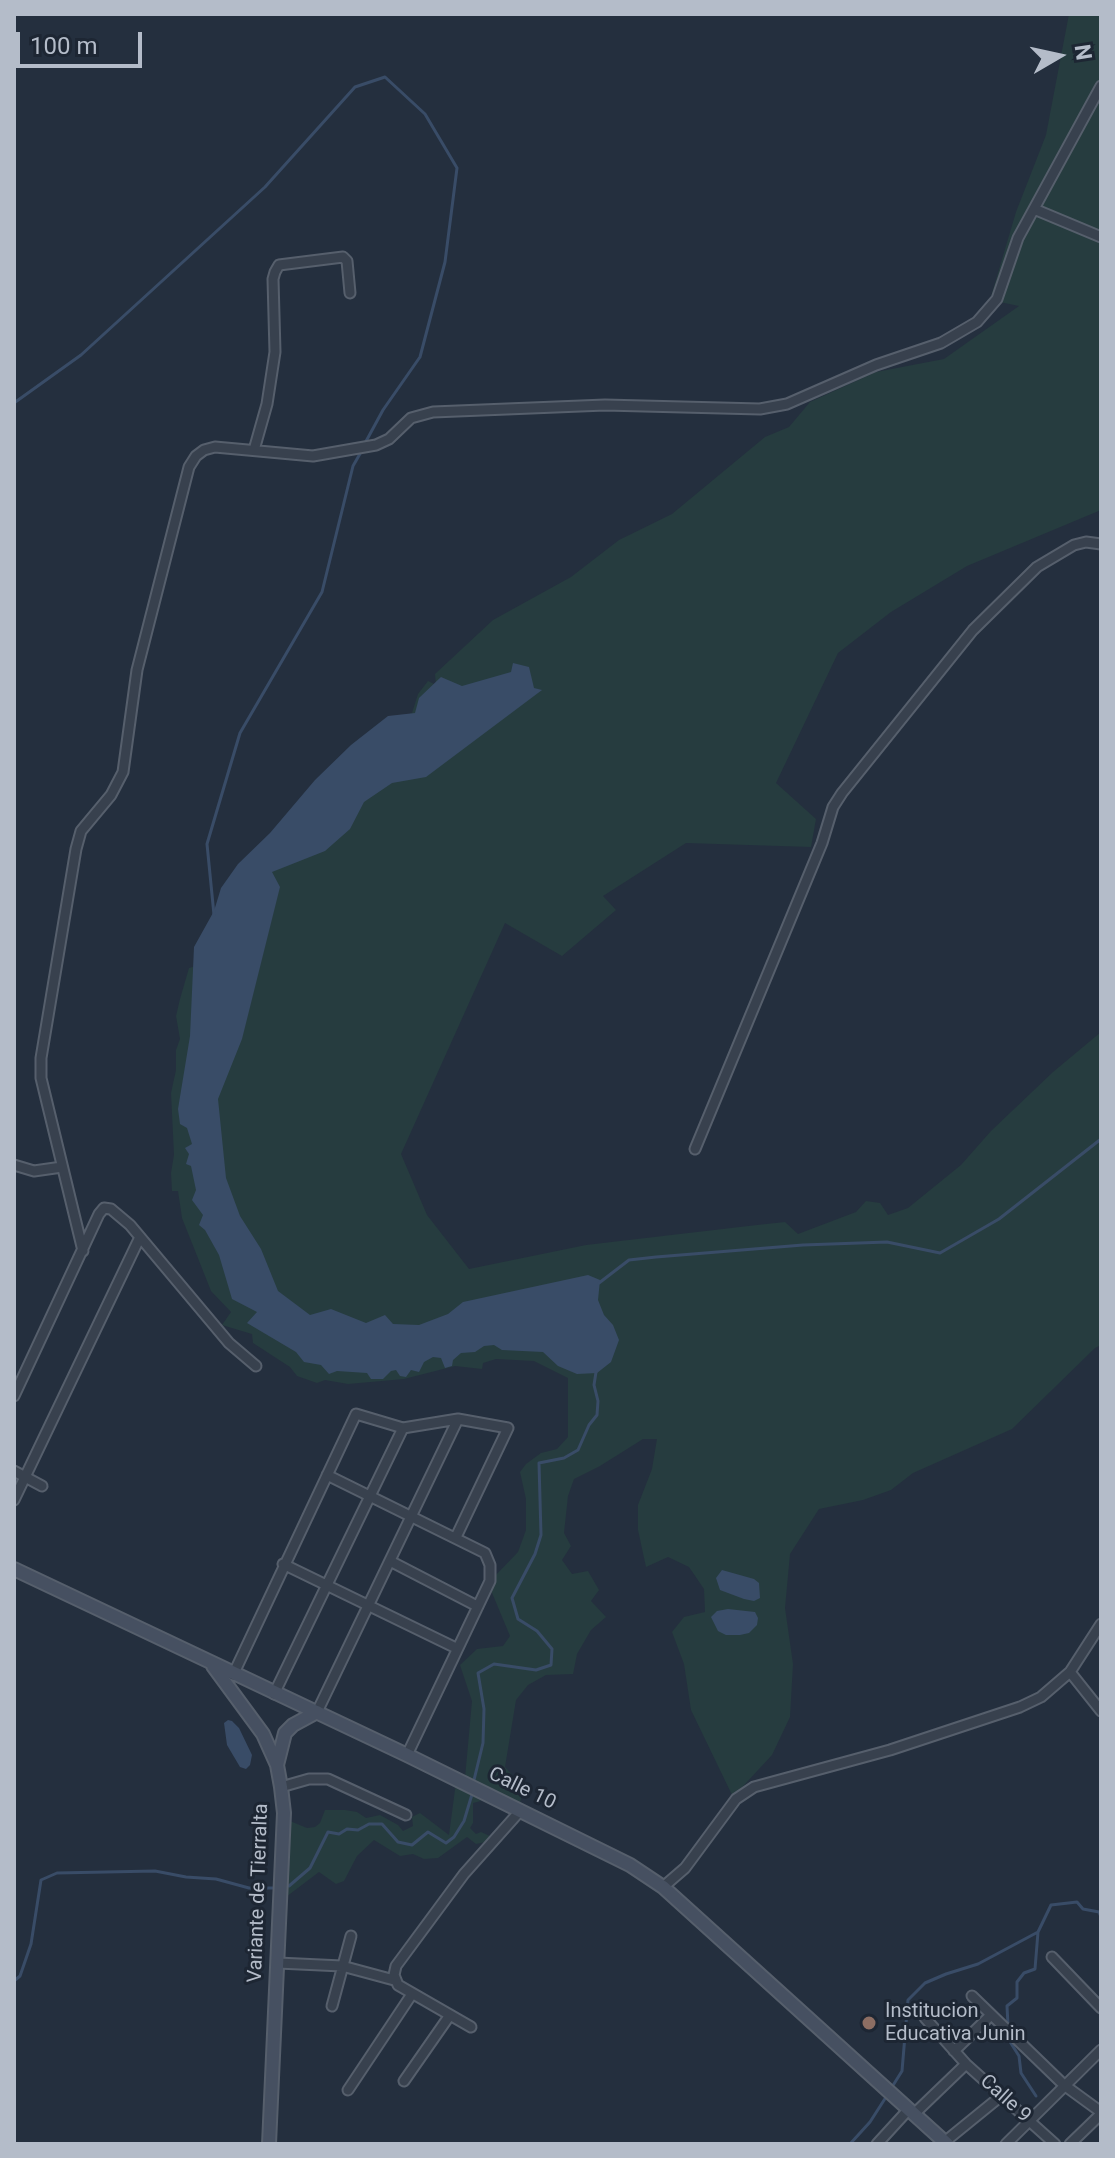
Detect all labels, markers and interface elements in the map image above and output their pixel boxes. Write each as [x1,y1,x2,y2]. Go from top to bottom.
scale bar [20,16,146,66]
north arrow [1019,16,1099,96]
text: 100 m [30,32,97,60]
text: N [1070,43,1097,62]
street label: Calle 10 [485,1763,559,1815]
street label: Variante de Tierralta [244,1803,274,1983]
place label: Institucion Educativa Junin [885,2000,1026,2047]
marker: Institucion Educativa Junin [860,2014,878,2032]
street label: Calle 9 [975,2070,1035,2128]

